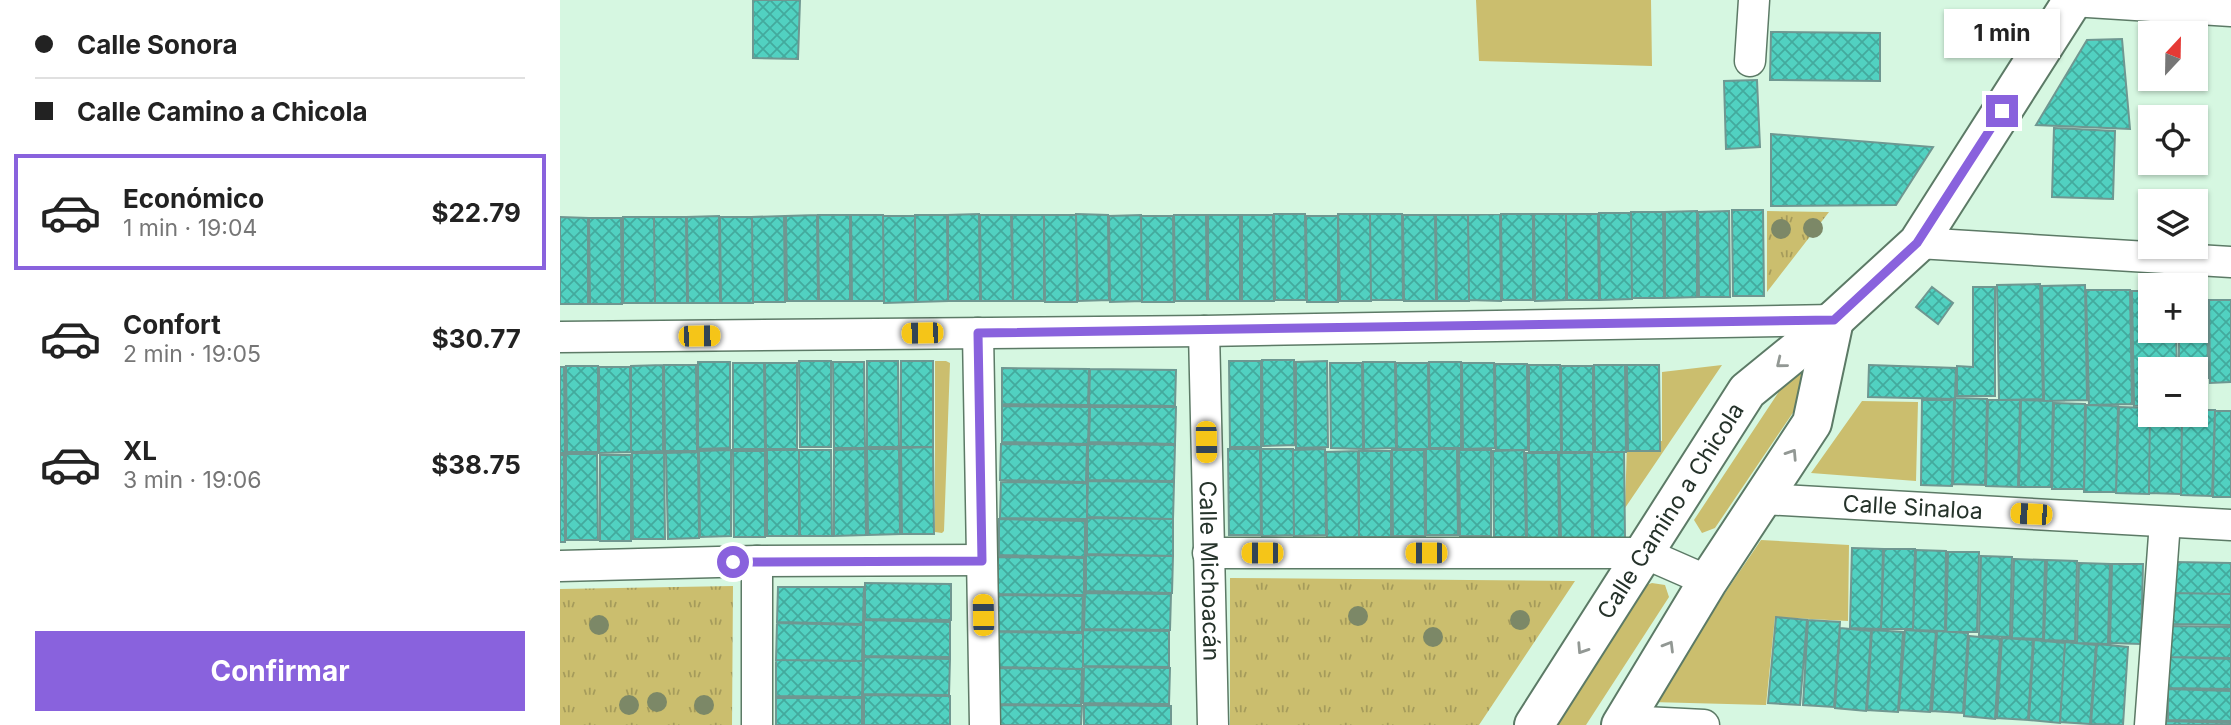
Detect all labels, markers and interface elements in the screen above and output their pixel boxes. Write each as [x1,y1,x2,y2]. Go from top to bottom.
callout: 1 min [1944,10,2060,58]
text: 1 min [1974,19,2030,47]
north arrow [2138,21,2208,91]
map controls [2138,21,2208,427]
text: Calle Sonora [77,29,238,60]
route end [1986,95,2018,127]
text: Calle Camino a Chicola [77,96,368,127]
button: locate [2138,105,2208,175]
icon: car [39,181,102,244]
text: Económico [123,183,264,214]
button: layers [2138,189,2208,259]
text: $22.79 [431,197,521,228]
text: 1 min · 19:04 [123,214,257,242]
button: + [2138,273,2208,343]
icon: car [39,307,102,370]
text: Confort [123,309,221,340]
car [901,322,944,344]
text: $30.77 [432,323,521,354]
car [678,325,721,347]
text: 2 min · 19:05 [123,340,261,368]
one-way arrow [1776,355,1788,368]
button: − [2138,357,2208,427]
street label: Calle Camino a Chicola [1591,398,1750,624]
car [1196,421,1217,463]
icon: car [39,433,102,496]
text: XL [123,435,157,466]
text: $38.75 [431,449,521,480]
one-way arrow [1784,449,1797,462]
text: 3 min · 19:06 [123,466,262,494]
street label: Calle Michoacán [1193,480,1226,662]
street label: Calle Sinaloa [1842,489,1984,525]
car [2010,502,2053,526]
car [1242,543,1284,564]
car [1406,543,1448,564]
route start [717,546,749,578]
car [973,594,994,636]
button: Confirmar [35,631,525,711]
one-way arrow [1661,640,1674,653]
one-way arrow [1578,641,1591,654]

